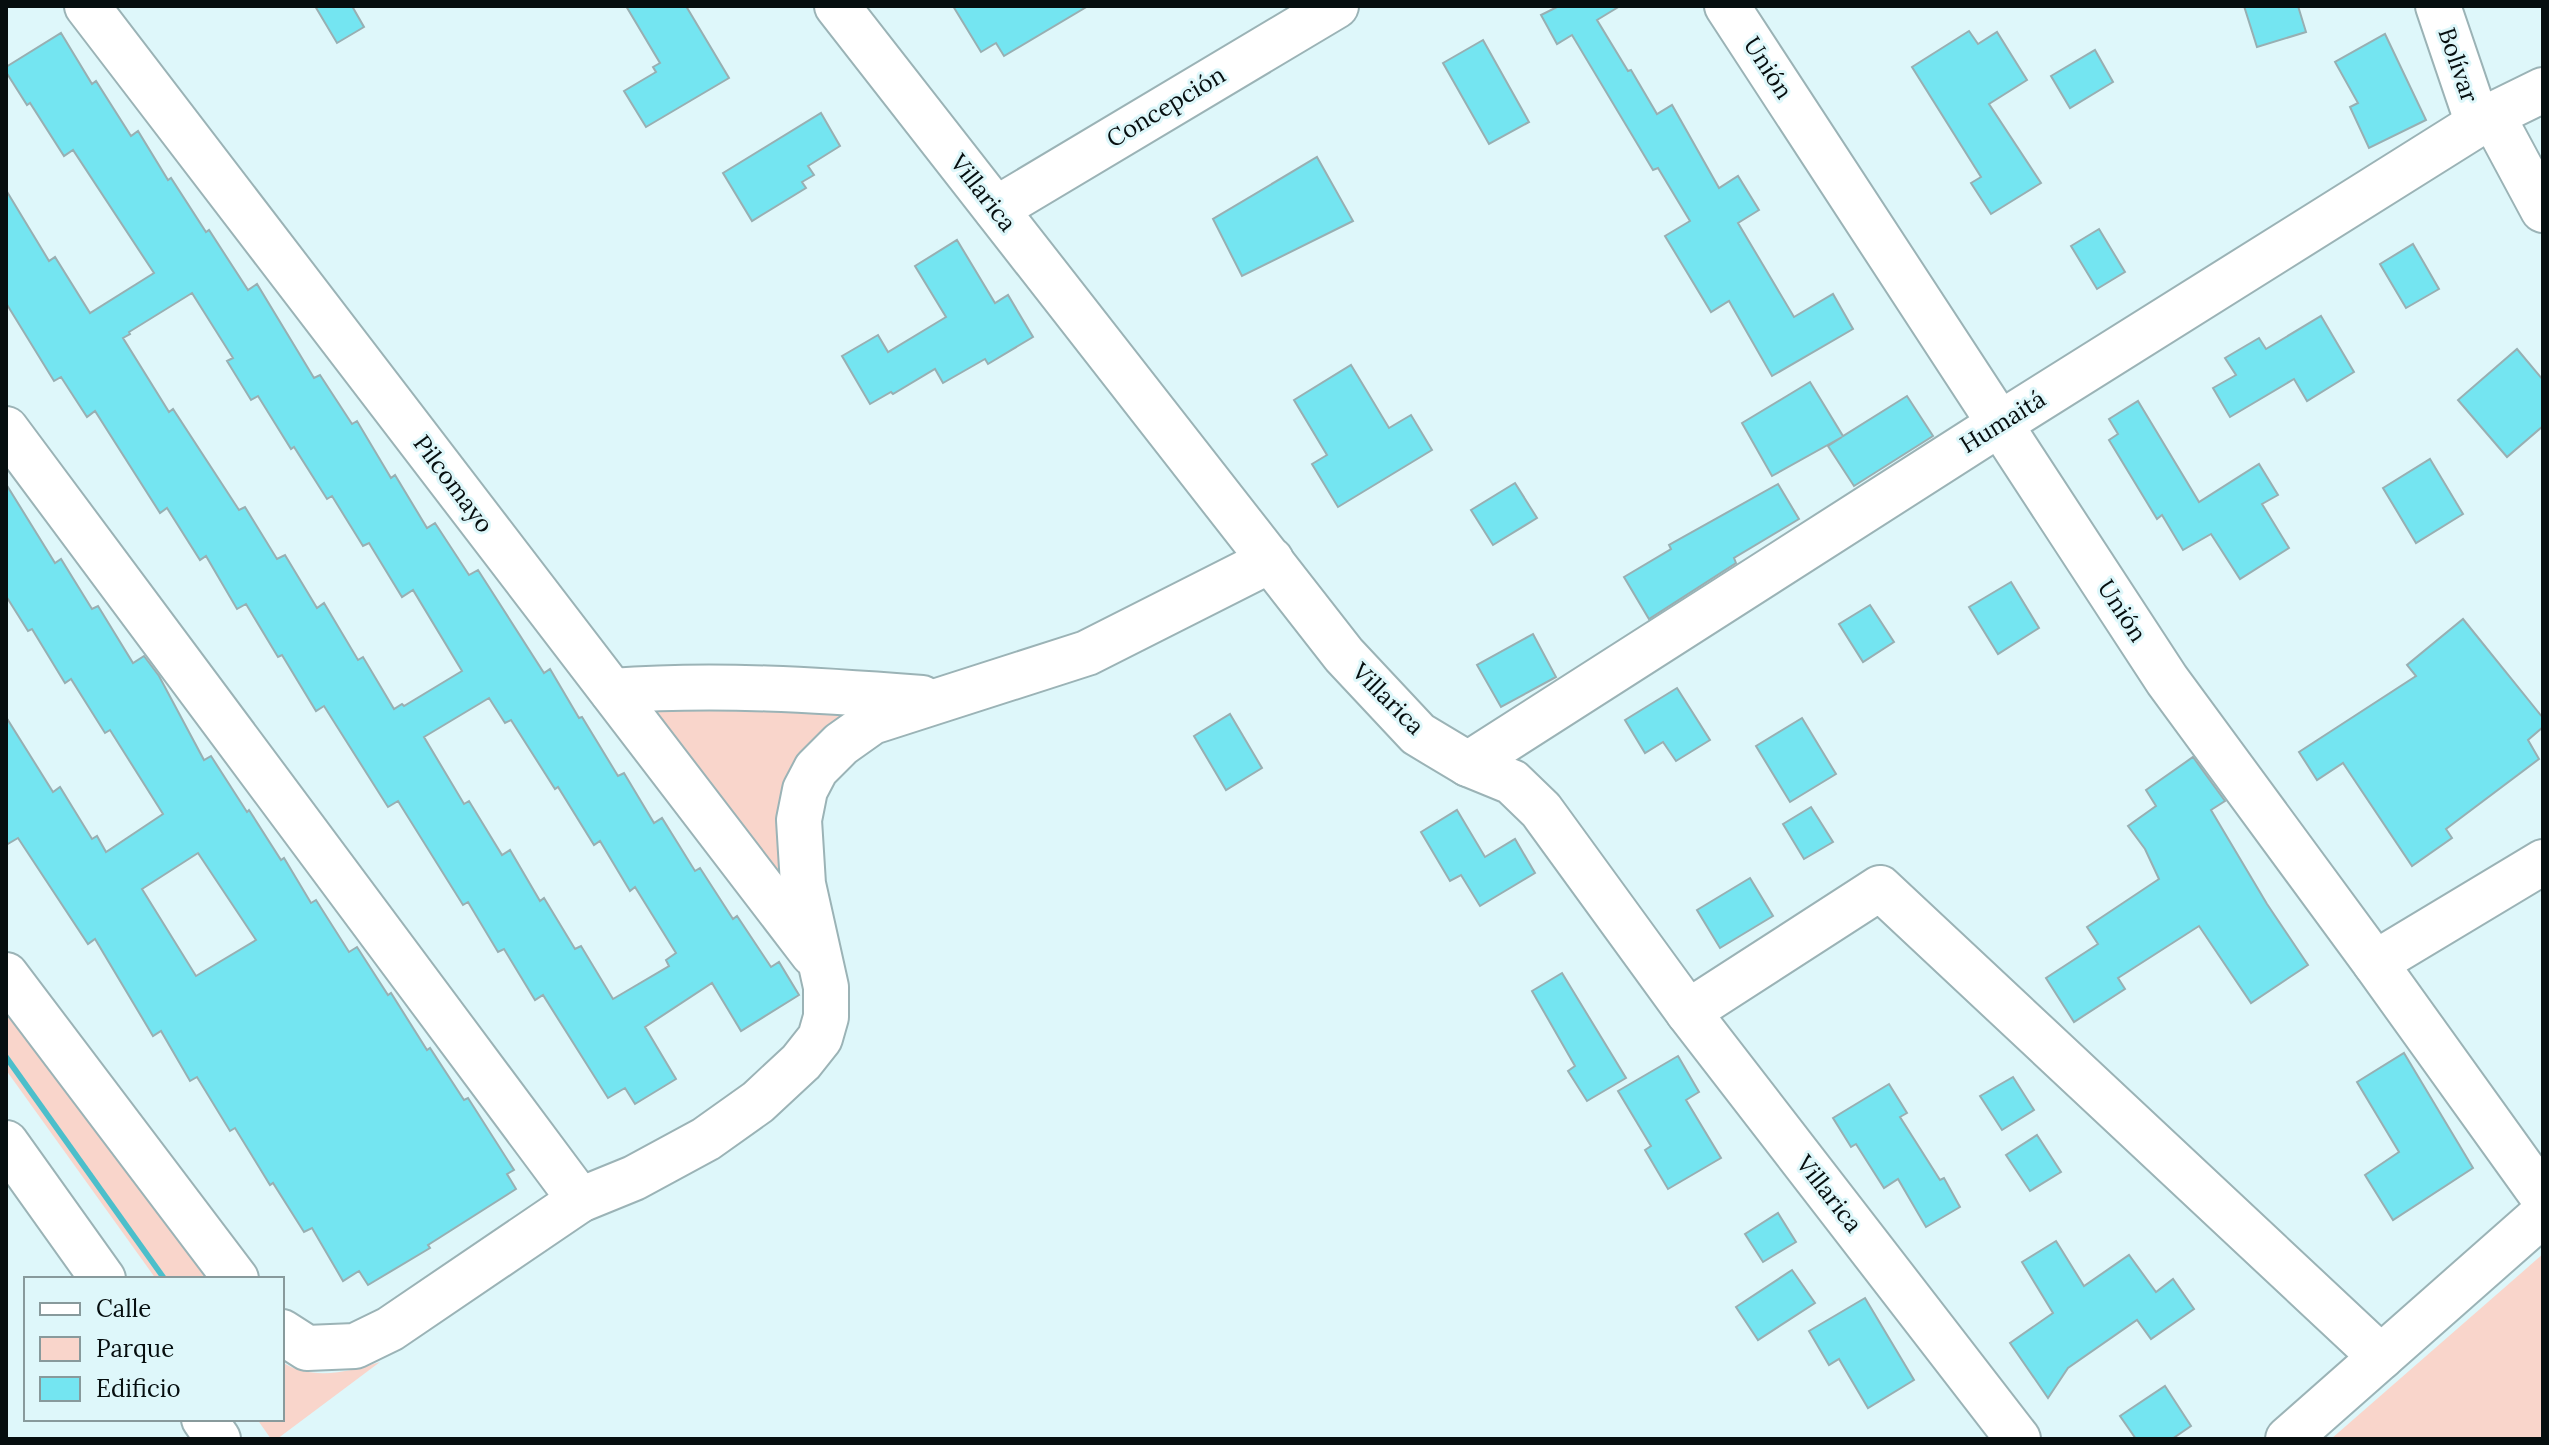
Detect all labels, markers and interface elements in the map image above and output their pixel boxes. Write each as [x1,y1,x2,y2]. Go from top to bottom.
street label: Bolívar [2431,23,2486,107]
street label: Unión [1737,31,1800,105]
street label: Concepción [1101,59,1231,154]
street label: Villarica [943,147,1023,238]
street label: Humaitá [1954,383,2051,460]
street label: Pilcomayo [407,429,500,539]
street label: Unión [2091,574,2154,648]
street label: Villarica [1345,655,1431,741]
street label: Villarica [1789,1148,1869,1239]
legend [24,1277,284,1421]
text: Calle [96,1293,151,1324]
text: Parque [96,1333,174,1364]
text: Edificio [96,1373,181,1404]

